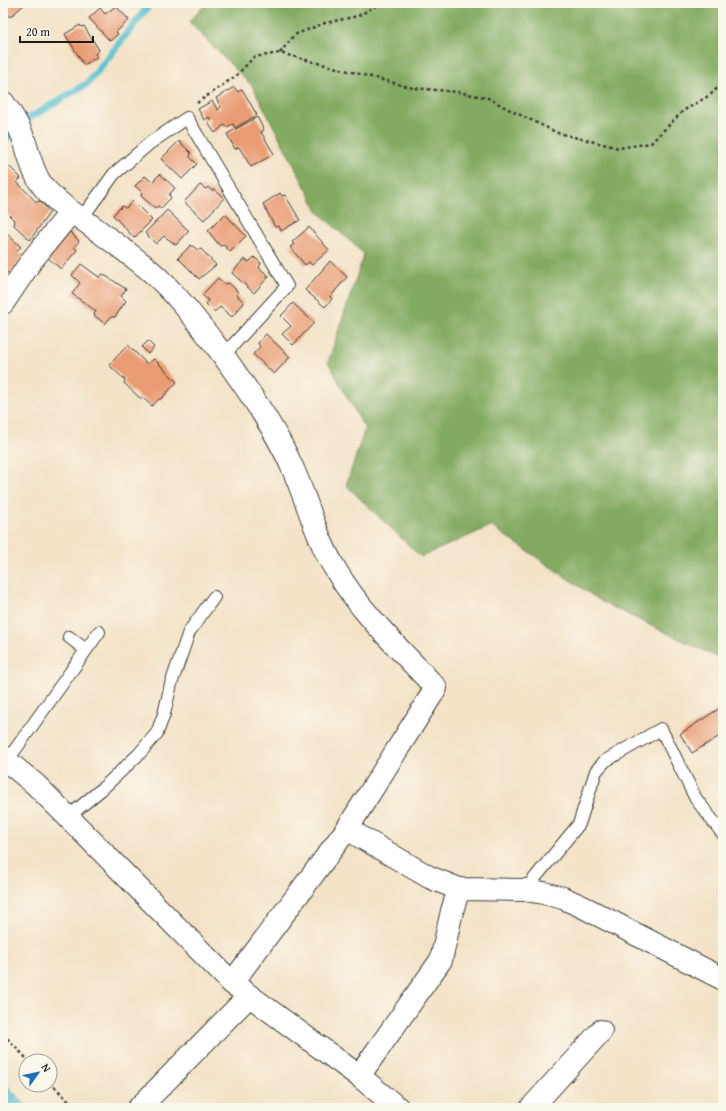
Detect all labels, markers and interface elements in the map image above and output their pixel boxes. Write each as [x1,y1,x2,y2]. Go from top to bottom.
scale bar [20,18,93,44]
text: 20 m [26,23,50,40]
north arrow [18,1053,58,1093]
text: N [38,1060,55,1076]

